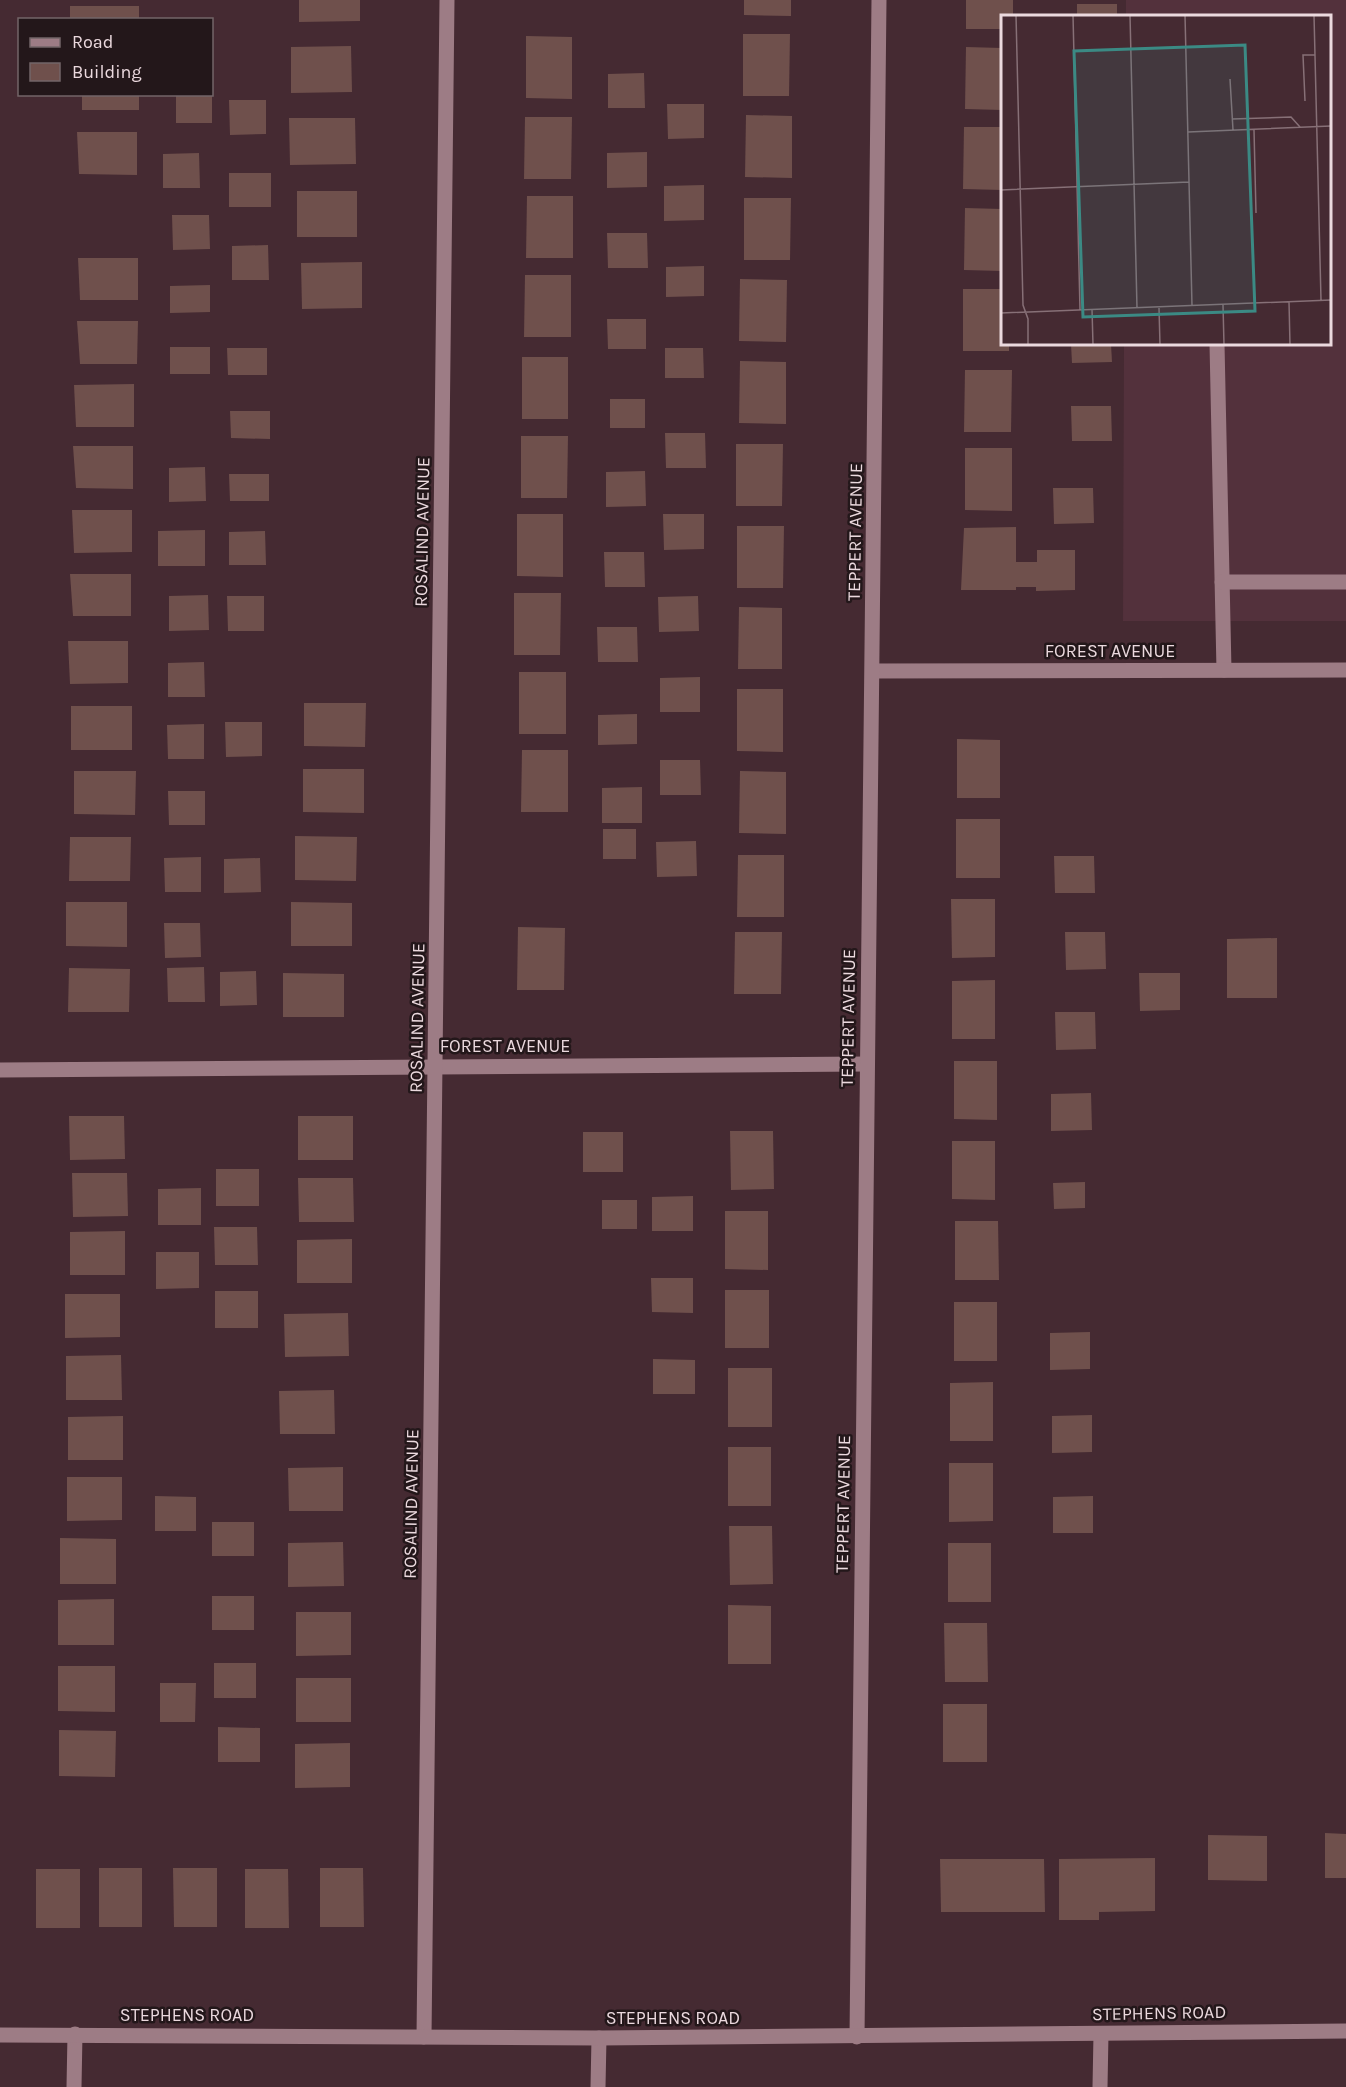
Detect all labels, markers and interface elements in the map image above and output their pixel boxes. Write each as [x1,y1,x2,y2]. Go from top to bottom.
inset map [1001,15,1331,345]
legend [18,18,213,96]
text: Road [72,31,113,53]
text: Building [72,61,142,83]
street label: ROSALIND AVENUE [410,457,434,607]
street label: TEPPERT AVENUE [843,463,867,601]
street label: FOREST AVENUE [1045,640,1175,662]
street label: ROSALIND AVENUE [405,943,429,1093]
street label: TEPPERT AVENUE [836,949,860,1087]
street label: FOREST AVENUE [440,1035,570,1057]
street label: ROSALIND AVENUE [399,1429,423,1579]
street label: TEPPERT AVENUE [831,1435,855,1573]
street label: STEPHENS ROAD [1092,2001,1226,2025]
street label: STEPHENS ROAD [120,2004,254,2026]
street label: STEPHENS ROAD [606,2007,740,2029]

